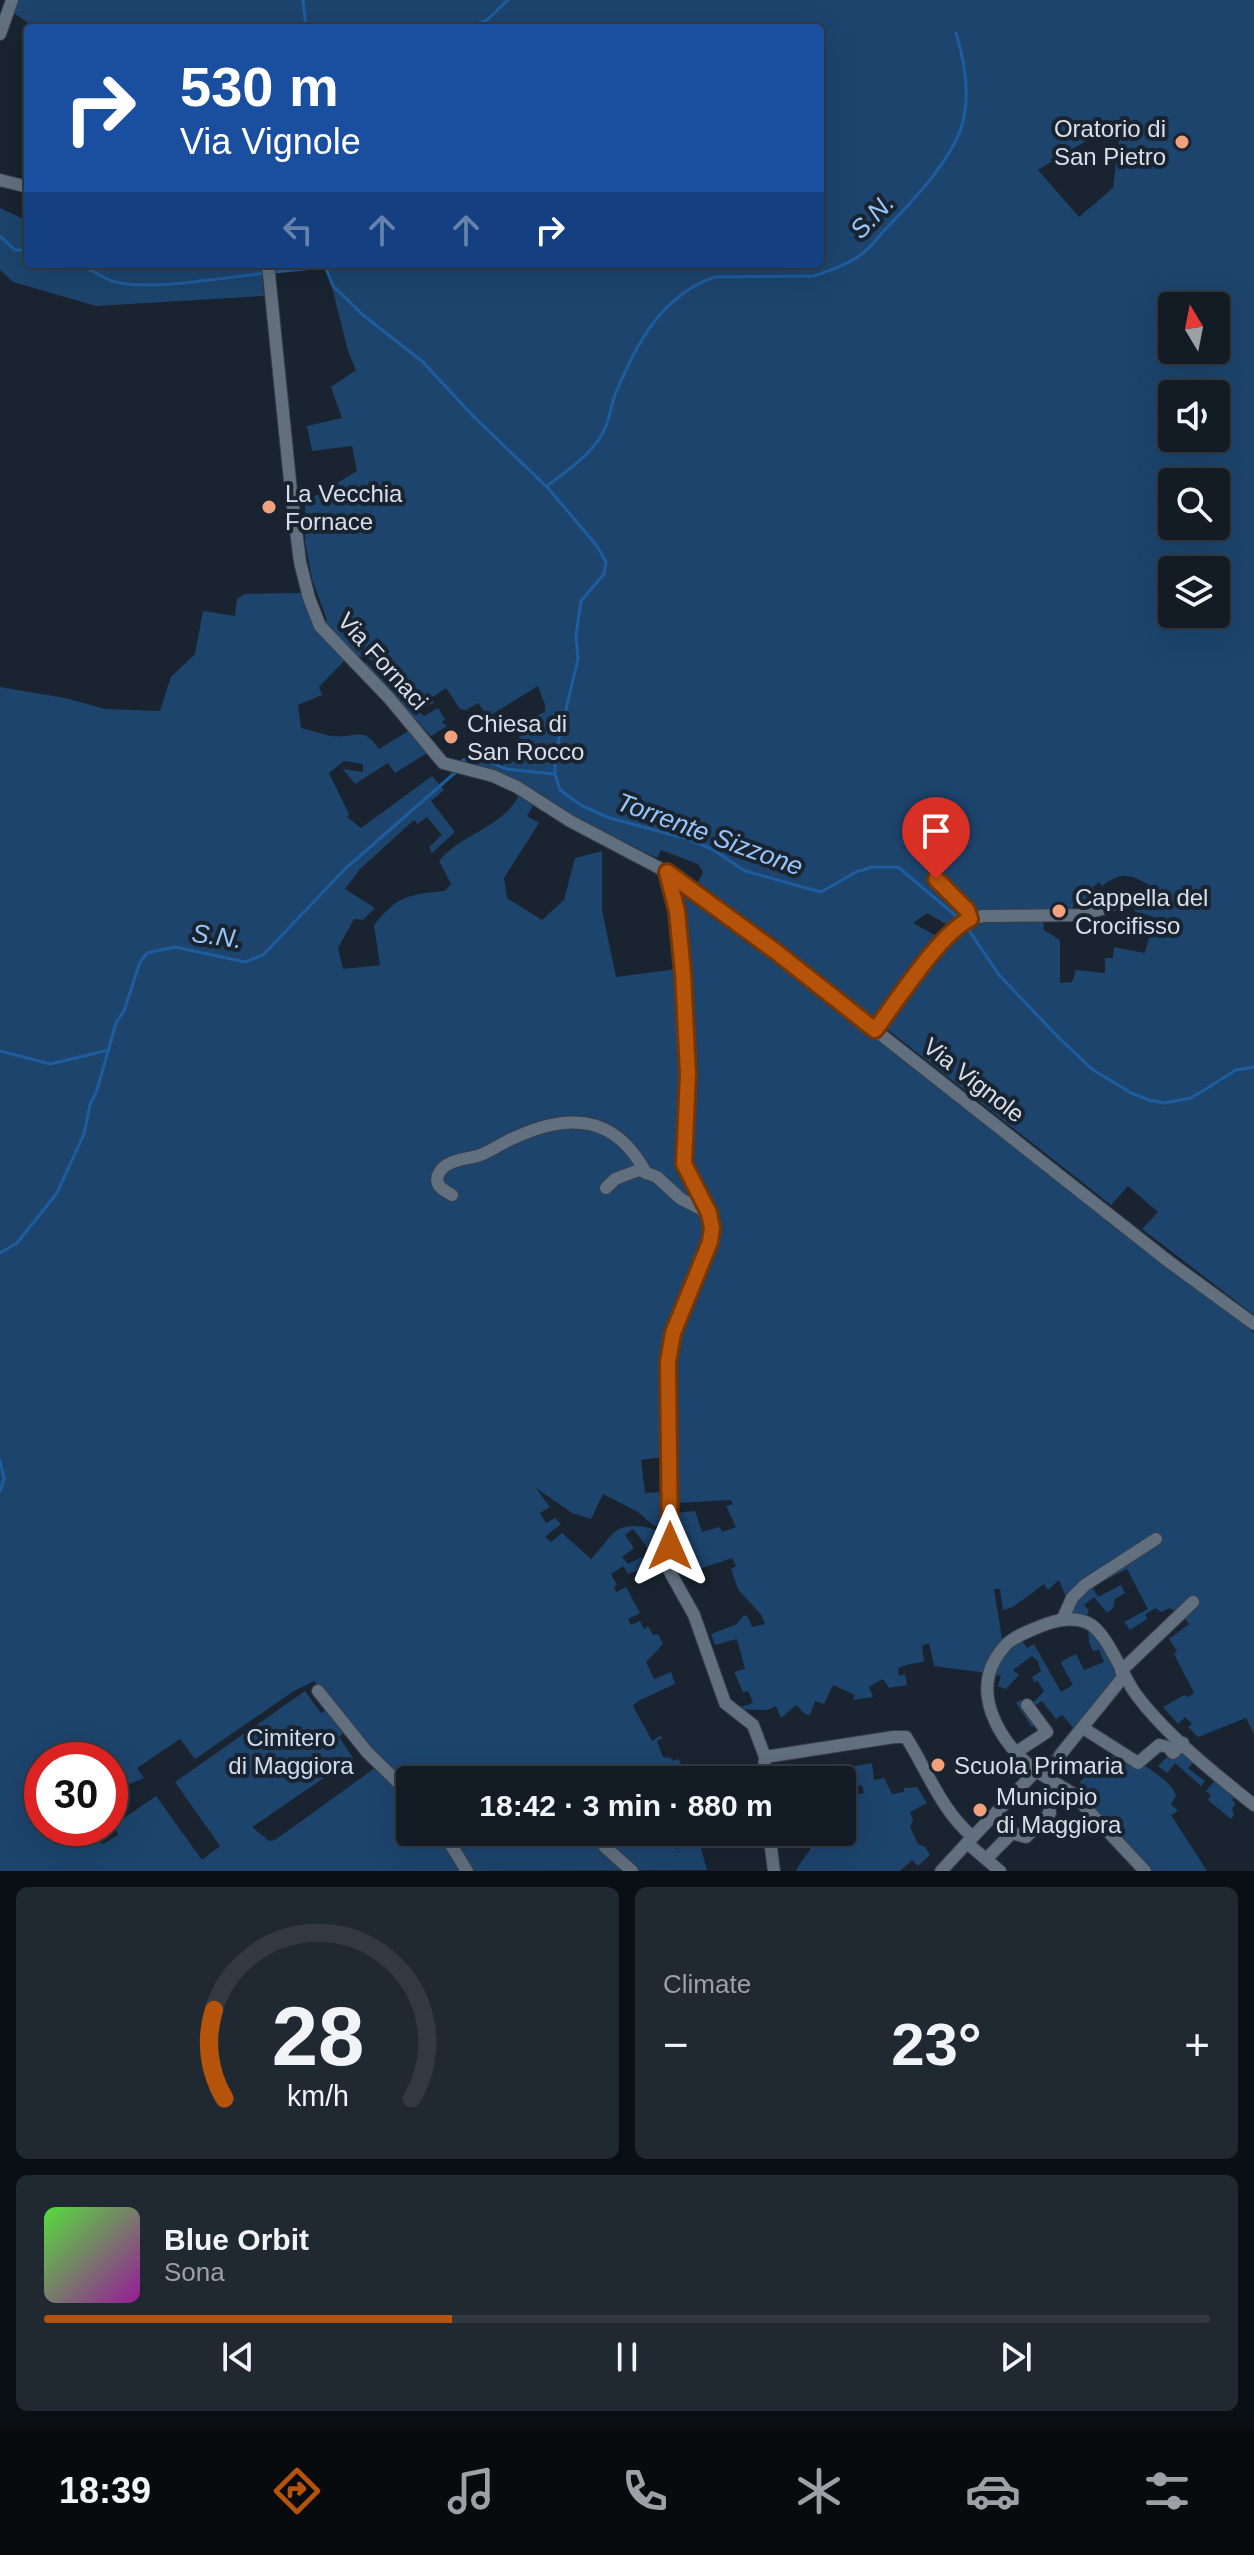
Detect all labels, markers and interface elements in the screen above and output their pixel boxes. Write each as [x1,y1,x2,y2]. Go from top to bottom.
text: 530 m [180,55,339,118]
icon: right [48,56,152,160]
place label: Oratorio di San Pietro [1054,115,1166,170]
text: Via Vignole [180,121,361,162]
marker: Oratorio di San Pietro [1173,133,1191,151]
water label: S.N. [844,187,900,245]
icon: left [276,208,320,252]
icon: ahead [360,208,404,252]
icon: ahead [444,208,488,252]
icon: right [528,208,572,252]
north arrow [1158,292,1230,364]
map controls [1158,292,1230,628]
button: sound [1158,380,1230,452]
button: search [1158,468,1230,540]
place label: La Vecchia Fornace [285,480,403,535]
marker: La Vecchia Fornace [260,498,278,516]
button: layers [1158,556,1230,628]
street label: Via Fornaci [333,607,433,715]
place label: Chiesa di San Rocco [467,710,584,765]
marker: Chiesa di San Rocco [442,728,460,746]
water label: Torrente Sizzone [613,786,807,882]
pin [902,797,970,879]
icon: arrive [914,809,958,853]
place label: Cappella del Crocifisso [1075,884,1208,939]
marker: Cappella del Crocifisso [1050,902,1068,920]
water label: S.N. [190,918,244,954]
street label: Via Vignole [918,1032,1030,1128]
position arrow [628,1504,712,1588]
park label: Cimitero di Maggiora [228,1724,354,1779]
speed limit sign: 30 [24,1742,128,1846]
place label: Scuola Primaria [954,1752,1124,1779]
marker: Scuola Primaria [929,1756,947,1774]
place label: Municipio di Maggiora [996,1783,1122,1838]
text: 18:42 · 3 min · 880 m [479,1789,773,1822]
marker: Municipio di Maggiora [971,1801,989,1819]
text: Climate [663,1969,751,1999]
text: 28 [271,1990,364,2083]
text: 23° [891,2011,982,2078]
text: − [663,2020,689,2069]
text: + [1184,2020,1210,2069]
text: km/h [287,2080,348,2112]
text: Blue Orbit [164,2223,309,2256]
text: Sona [164,2257,225,2287]
icon: previous [216,2335,260,2379]
icon: pause [605,2335,649,2379]
icon: next [994,2335,1038,2379]
icon: directions [269,2463,325,2519]
icon: music [443,2463,499,2519]
icon: phone [617,2463,673,2519]
icon: climate [791,2463,847,2519]
icon: car [965,2463,1021,2519]
icon: filters [1139,2463,1195,2519]
text: 18:39 [59,2470,151,2511]

